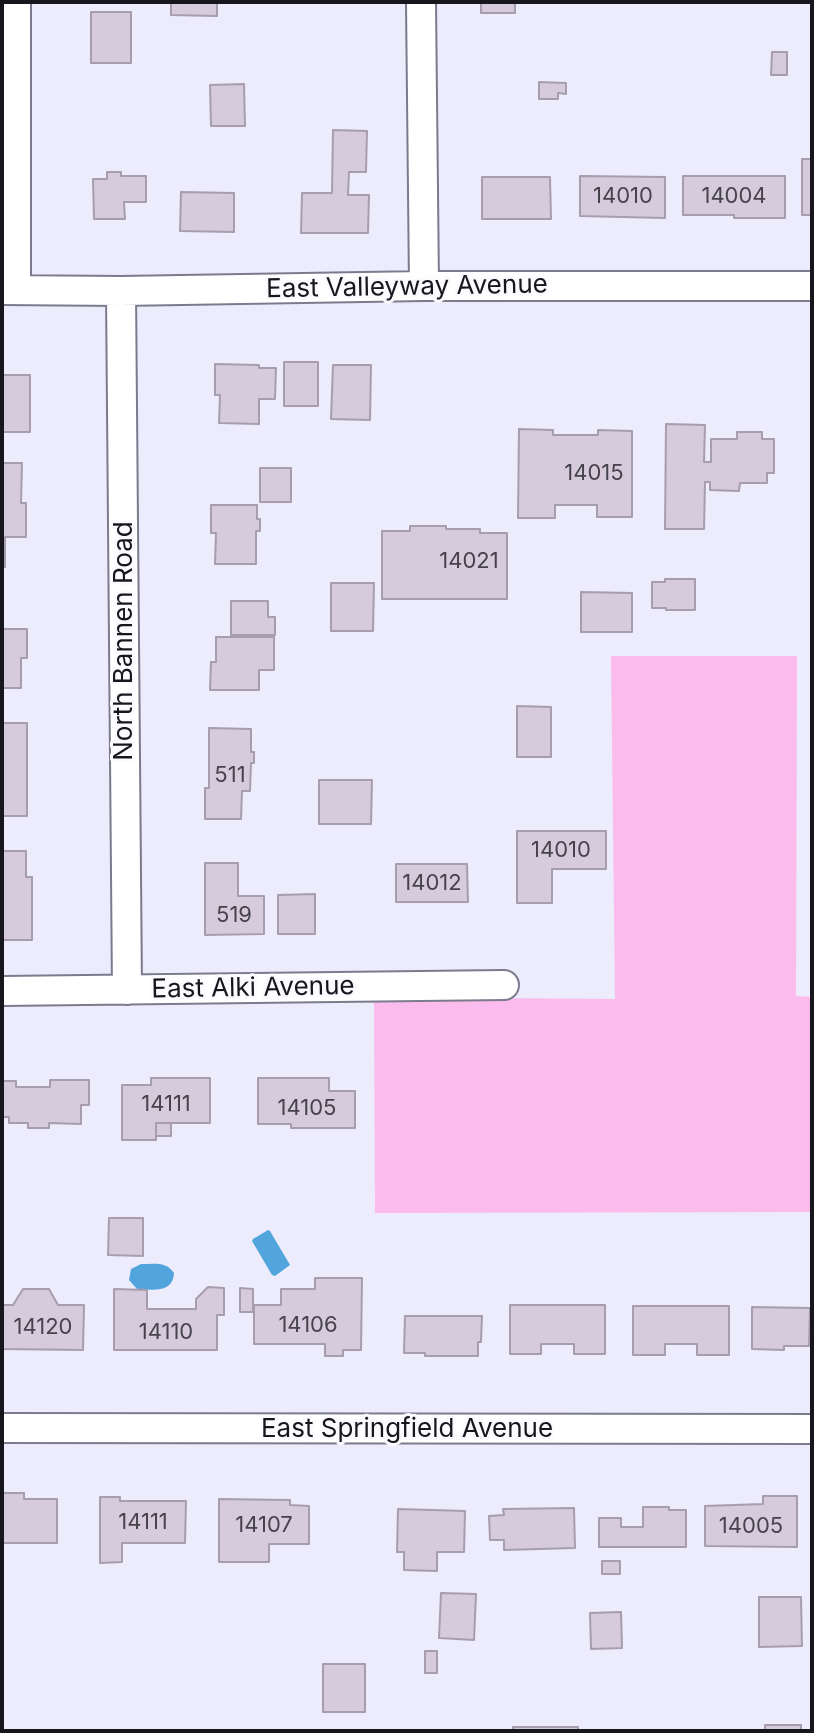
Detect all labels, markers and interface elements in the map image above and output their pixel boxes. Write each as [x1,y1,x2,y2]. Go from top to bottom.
house number: 14010 [593,183,653,209]
house number: 14004 [701,183,767,209]
street label: East Valleyway Avenue [266,269,548,305]
house number: 14015 [564,460,624,486]
street label: North Bannen Road [108,521,140,761]
house number: 14021 [439,548,499,574]
house number: 511 [214,762,246,788]
house number: 14010 [531,837,591,863]
house number: 14012 [402,870,462,896]
house number: 519 [216,902,252,928]
street label: East Alki Avenue [151,971,355,1005]
house number: 14111 [141,1091,191,1117]
house number: 14105 [278,1095,336,1121]
house number: 14106 [278,1312,338,1338]
house number: 14120 [14,1314,72,1340]
house number: 14110 [139,1319,193,1345]
street label: East Springfield Avenue [261,1413,553,1445]
house number: 14111 [118,1509,168,1535]
house number: 14107 [235,1512,293,1538]
house number: 14005 [719,1513,783,1539]

